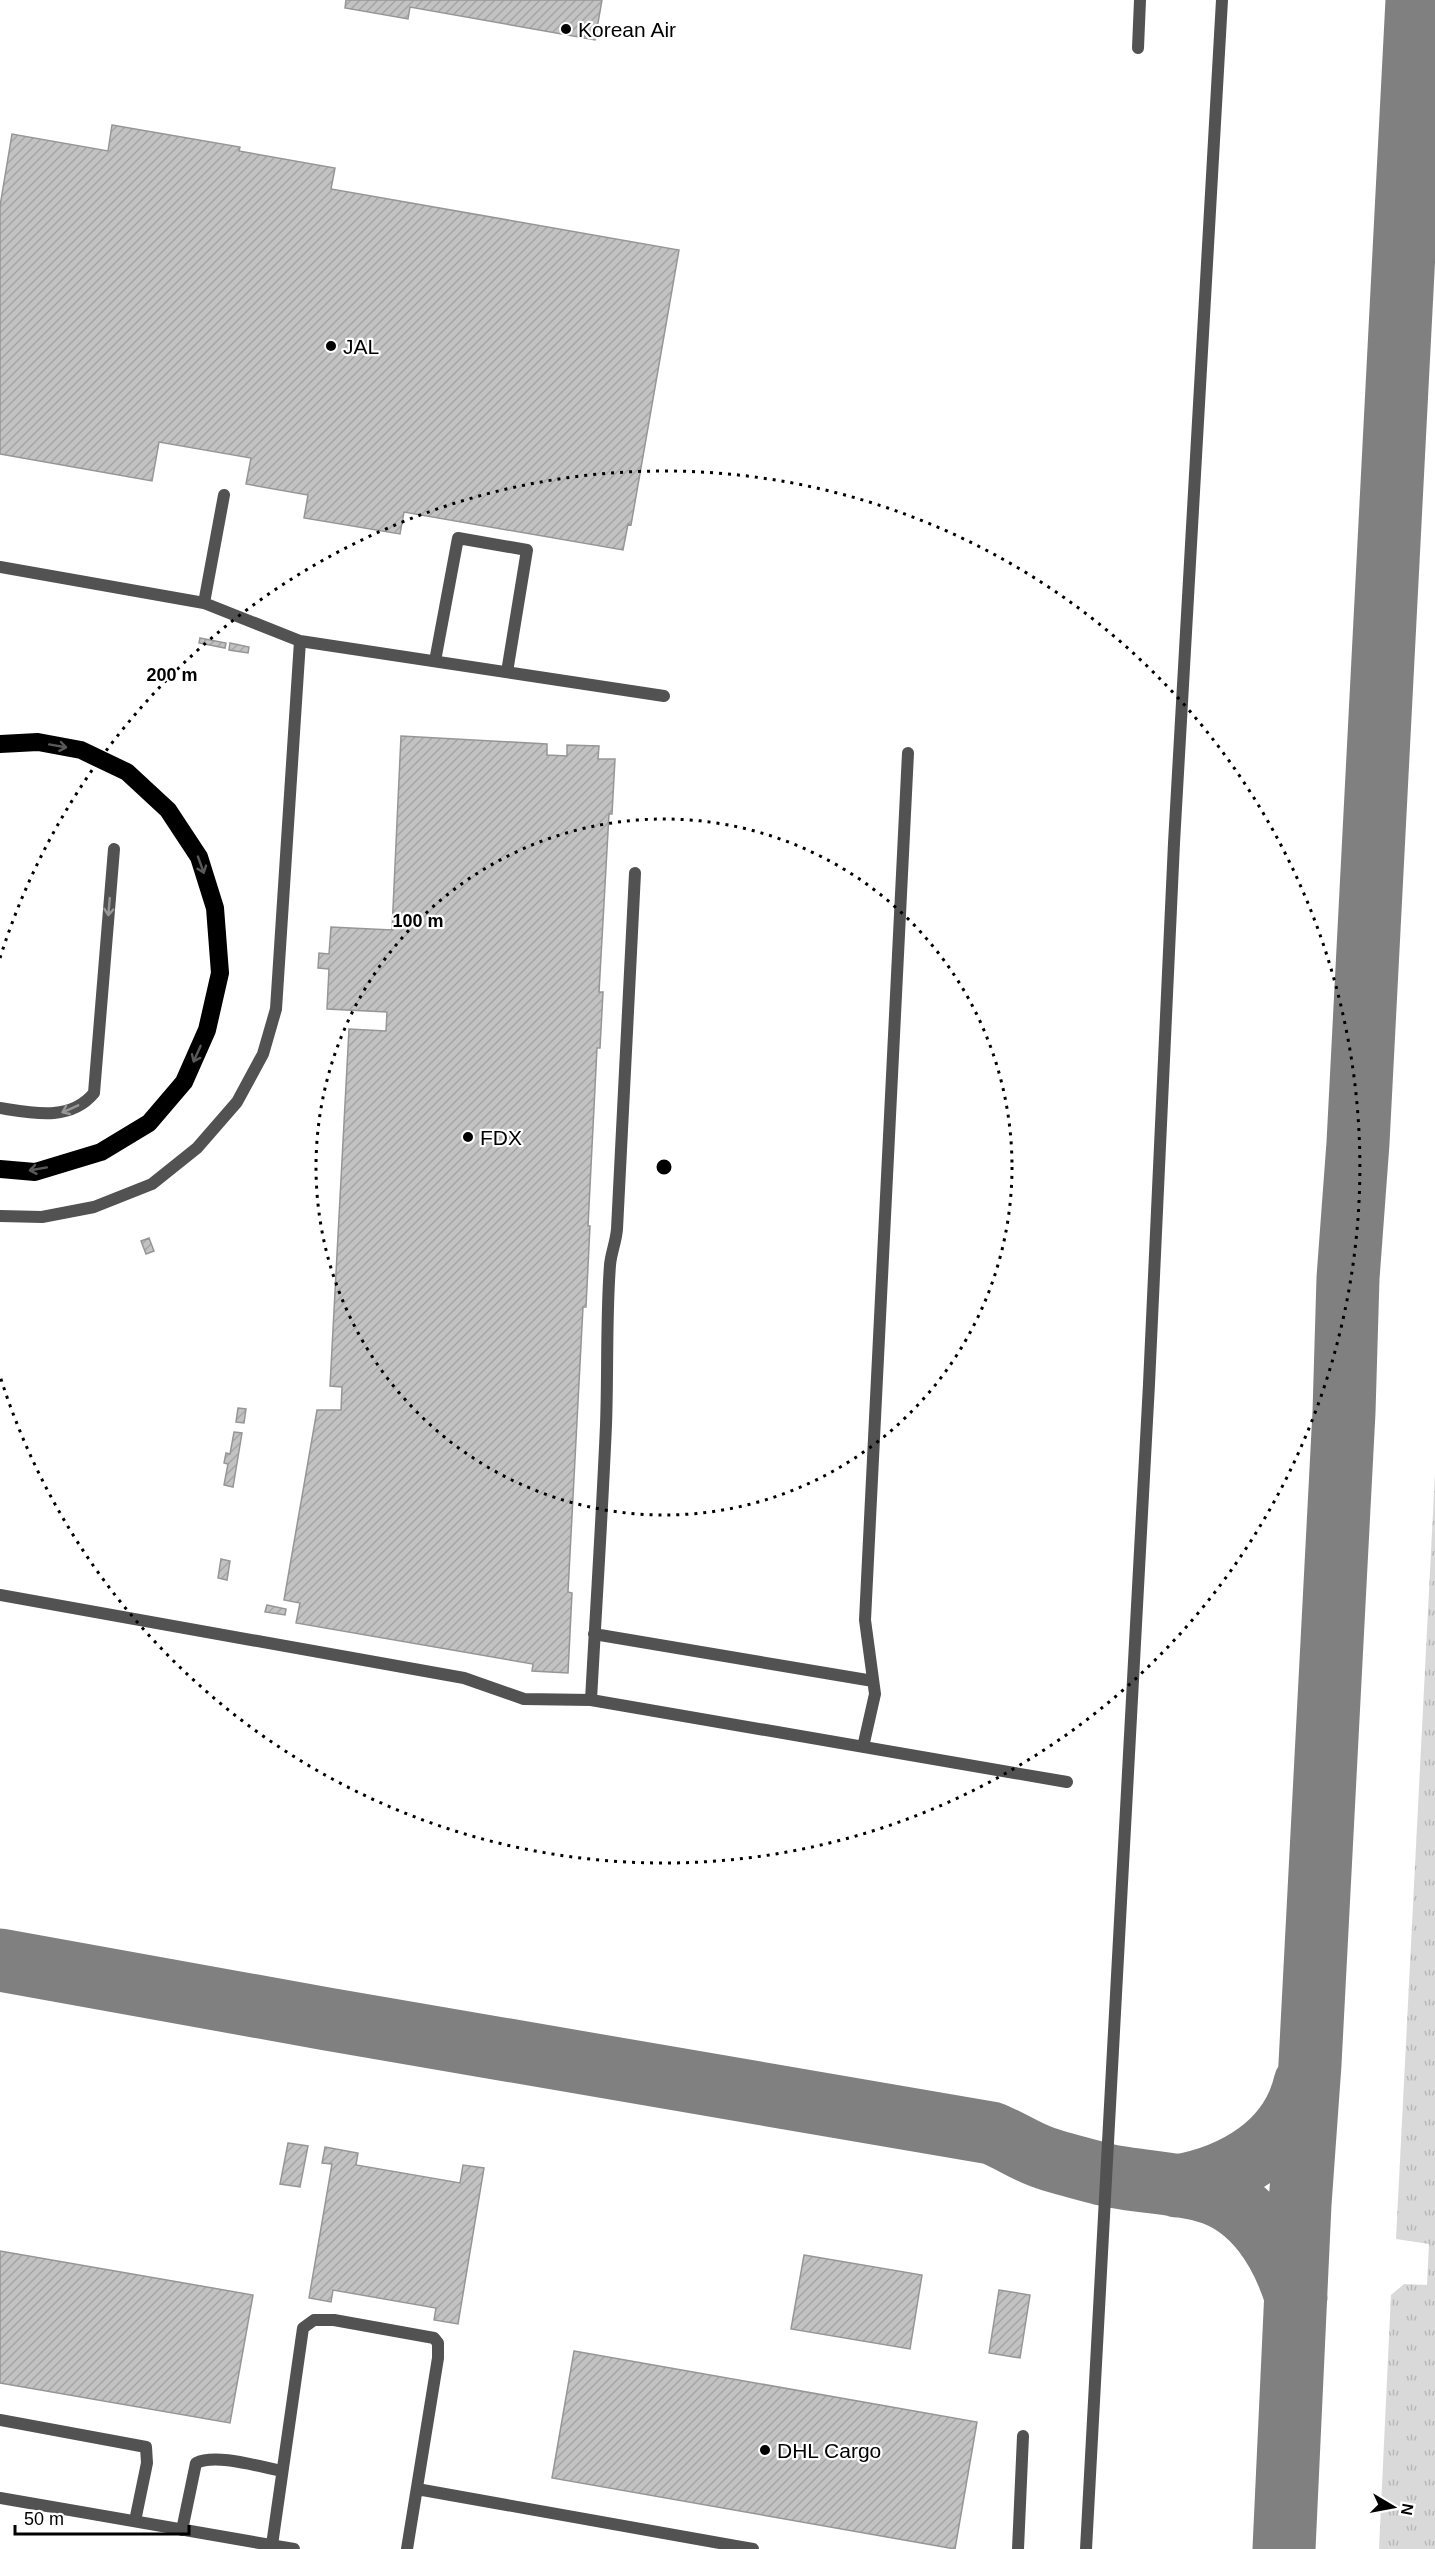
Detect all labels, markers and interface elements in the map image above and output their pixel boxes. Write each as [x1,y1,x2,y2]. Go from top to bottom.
place label: Korean Air [578,18,676,41]
marker: Korean Air [559,22,573,36]
place label: JAL [343,335,379,358]
marker: JAL [324,339,338,353]
text: 200 m [146,665,198,685]
one-way arrow [48,740,67,751]
one-way arrow [197,855,208,874]
one-way arrow [104,897,115,916]
text: 100 m [392,911,444,931]
one-way arrow [191,1044,202,1063]
one-way arrow [61,1103,79,1115]
place label: FDX [480,1126,522,1149]
marker: FDX [461,1130,475,1144]
centre of rings [654,1157,674,1177]
one-way arrow [29,1164,48,1175]
place label: DHL Cargo [777,2439,881,2462]
marker: DHL Cargo [758,2443,772,2457]
north arrow [1363,2477,1423,2537]
scale bar [15,2498,189,2536]
text: N [1398,2502,1417,2517]
text: 50 m [24,2509,64,2529]

